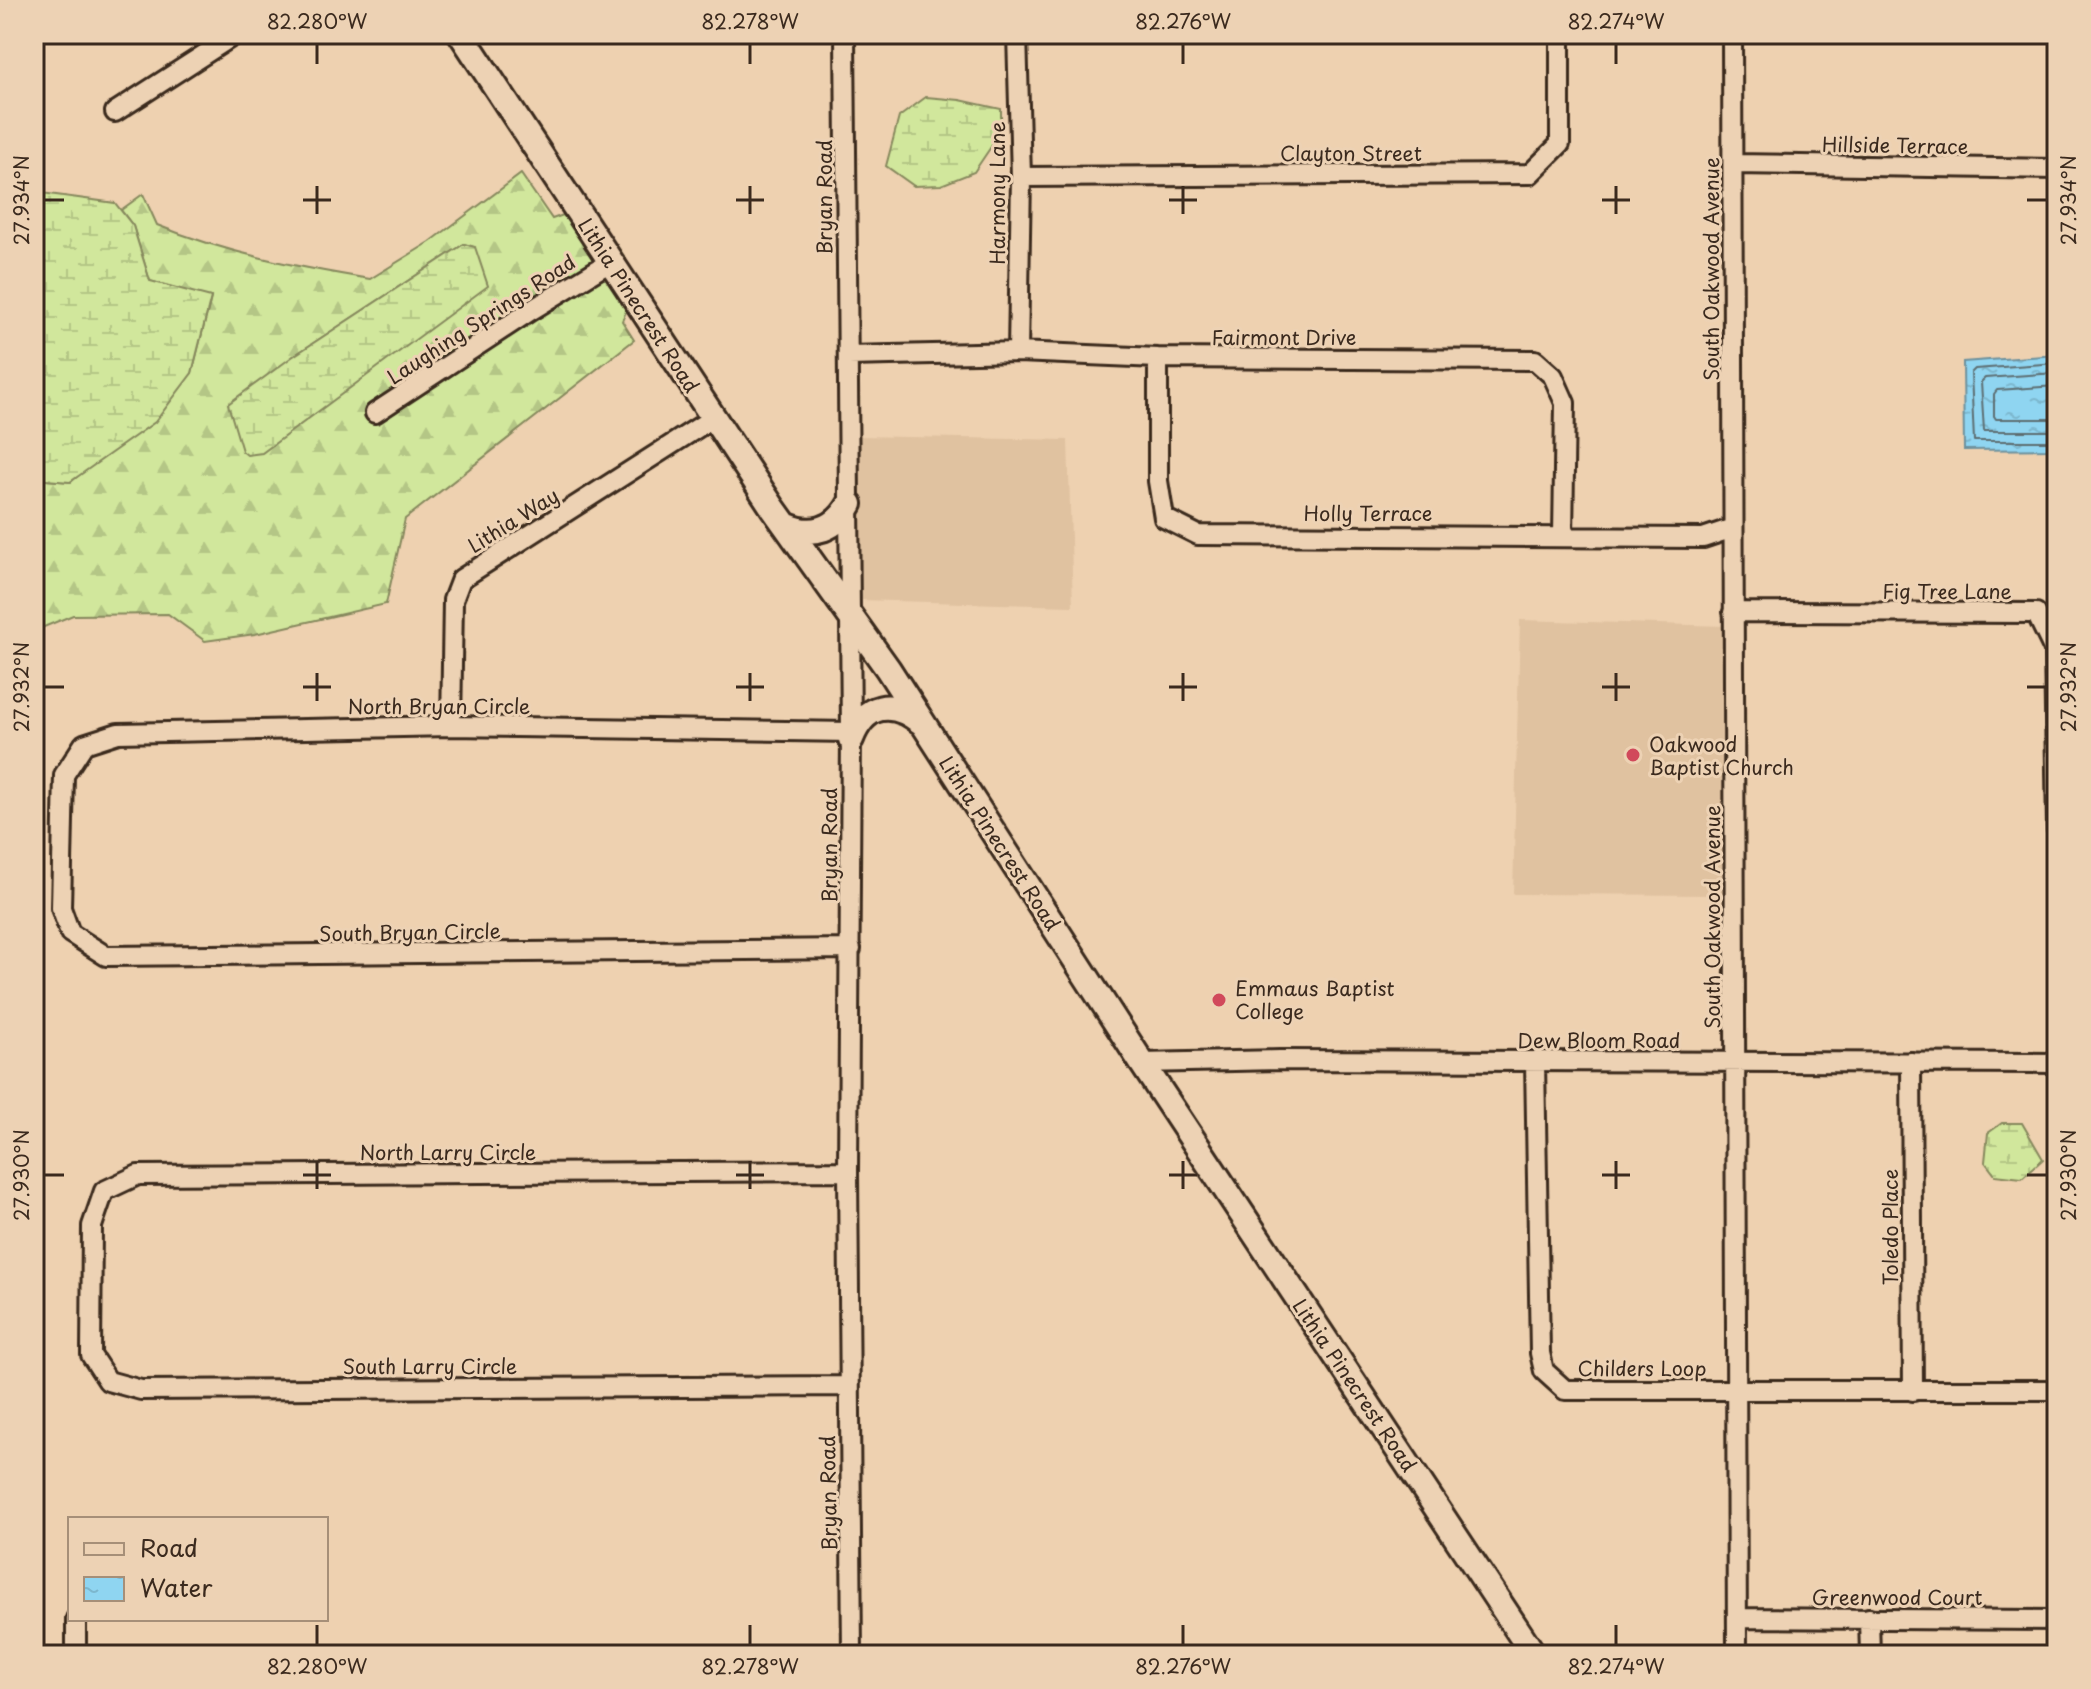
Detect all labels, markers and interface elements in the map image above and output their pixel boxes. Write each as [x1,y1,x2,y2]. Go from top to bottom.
text: 82.280°W [267,6,368,36]
text: 82.278°W [701,6,799,36]
text: 82.276°W [1135,6,1231,36]
text: 82.274°W [1568,6,1665,36]
street label: Harmony Lane [982,121,1012,265]
street label: Hillside Terrace [1822,129,1968,161]
street label: Clayton Street [1280,138,1422,168]
street label: Bryan Road [809,139,839,255]
text: 27.934°N [6,155,36,245]
text: 27.934°N [2053,155,2083,245]
street label: South Oakwood Avenue [1696,157,1726,381]
street label: Lithia Pinecrest Road [571,212,707,398]
street label: Laughing Springs Road [381,247,581,391]
street label: Fairmont Drive [1212,322,1356,352]
street label: Lithia Way [462,480,564,560]
street label: Holly Terrace [1304,498,1432,528]
street label: Fig Tree Lane [1882,576,2012,606]
text: 27.932°N [6,642,36,732]
text: 27.932°N [2053,642,2083,732]
street label: North Bryan Circle [348,691,530,721]
place label: Oakwood Baptist Church [1649,729,1794,782]
marker: Oakwood Baptist Church [1624,746,1642,764]
street label: Lithia Pinecrest Road [932,750,1068,936]
street label: Bryan Road [814,787,844,903]
street label: South Oakwood Avenue [1697,805,1727,1029]
street label: South Bryan Circle [319,915,501,949]
place label: Emmaus Baptist College [1235,973,1395,1026]
marker: Emmaus Baptist College [1210,991,1228,1009]
street label: Dew Bloom Road [1518,1025,1680,1055]
text: 27.930°N [6,1129,36,1221]
text: 27.930°N [2053,1129,2083,1221]
street label: North Larry Circle [360,1137,536,1167]
street label: Toledo Place [1875,1169,1905,1285]
street label: Lithia Pinecrest Road [1286,1292,1424,1478]
street label: South Larry Circle [343,1351,517,1381]
street label: Childers Loop [1578,1353,1706,1383]
street label: Bryan Road [812,1435,844,1551]
legend [68,1517,328,1621]
text: Road [140,1529,198,1565]
text: Water [140,1569,213,1605]
street label: Greenwood Court [1812,1582,1982,1612]
text: 82.280°W [267,1651,368,1681]
text: 82.278°W [701,1651,799,1681]
text: 82.276°W [1135,1651,1231,1681]
text: 82.274°W [1568,1651,1665,1681]

